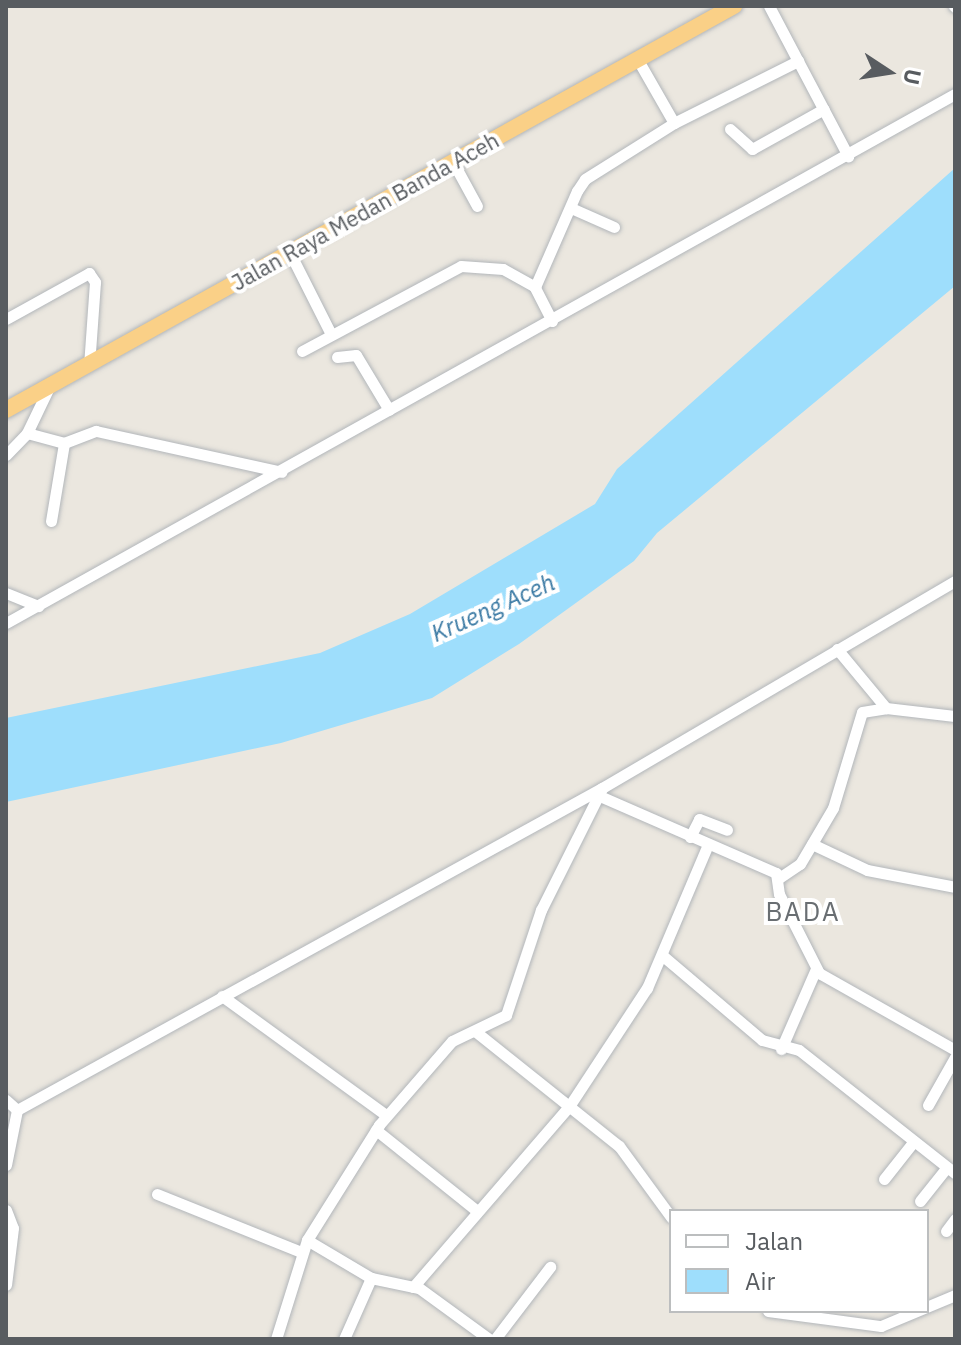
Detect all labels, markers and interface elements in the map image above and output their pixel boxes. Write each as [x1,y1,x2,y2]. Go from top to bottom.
north arrow [849,32,929,112]
text: U [897,67,929,88]
street label: Jalan Raya Medan Banda Aceh [227,126,503,296]
water label: Krueng Aceh [427,568,559,648]
district label: BADA [765,896,841,928]
legend [669,1209,929,1313]
text: Jalan [745,1225,803,1257]
text: Air [745,1265,775,1297]

